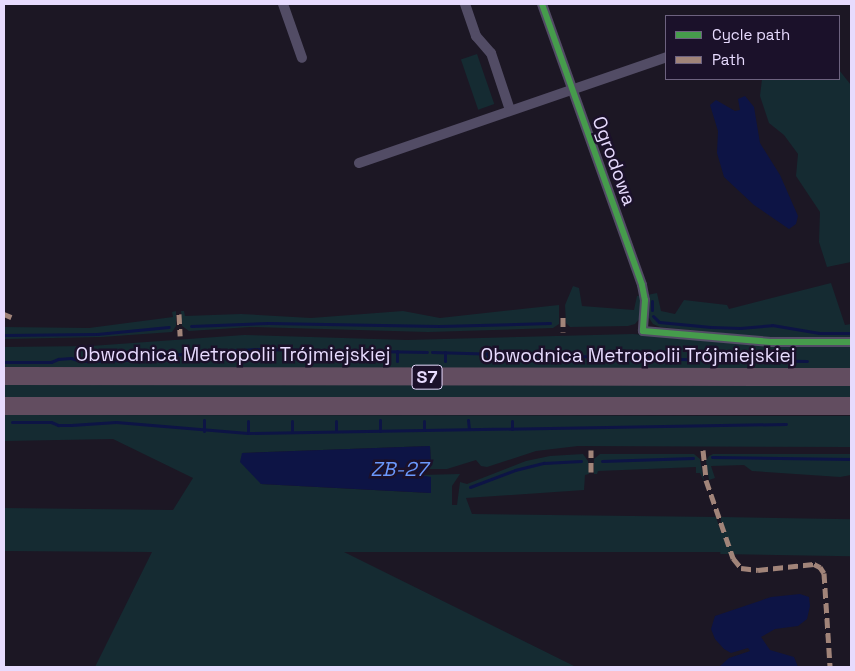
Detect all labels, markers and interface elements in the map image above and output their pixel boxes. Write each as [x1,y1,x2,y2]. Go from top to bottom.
legend [665,15,840,80]
text: Cycle path [712,25,790,44]
text: Path [712,50,745,69]
street label: Ogrodowa [587,113,641,209]
street label: Obwodnica Metropolii Trójmiejskiej [75,344,391,366]
street label: Obwodnica Metropolii Trójmiejskiej [480,345,796,367]
road number: S7 [411,362,443,392]
water label: ZB-27 [370,457,428,481]

